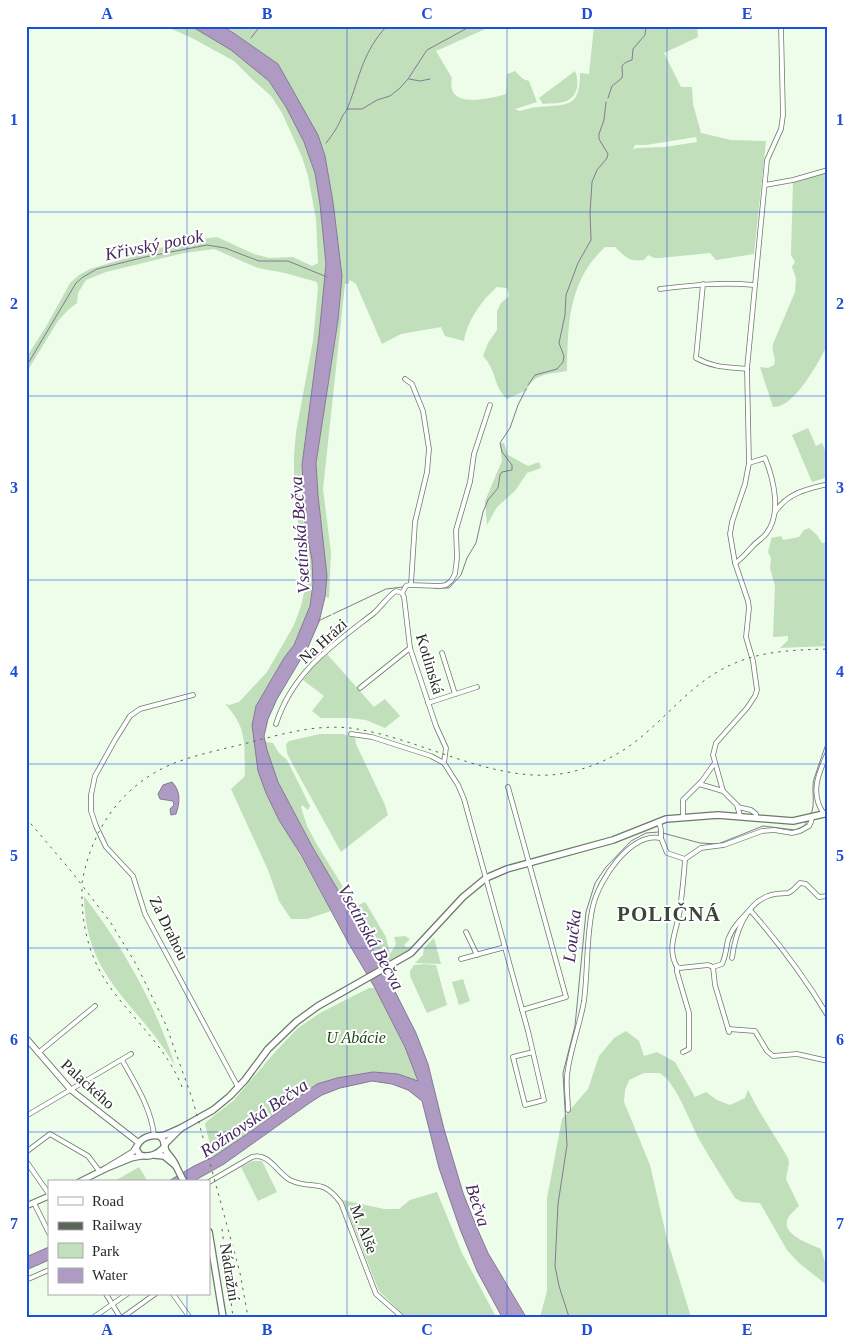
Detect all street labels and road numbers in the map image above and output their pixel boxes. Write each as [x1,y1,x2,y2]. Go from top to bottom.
street label: Na Hrázi [296,615,351,667]
street label: Kotlinská [413,632,447,696]
street label: Za Drahou [146,893,192,963]
street label: Palackého [58,1056,118,1112]
street label: M. Alše [347,1202,381,1256]
street label: Nádražní [217,1242,243,1303]

